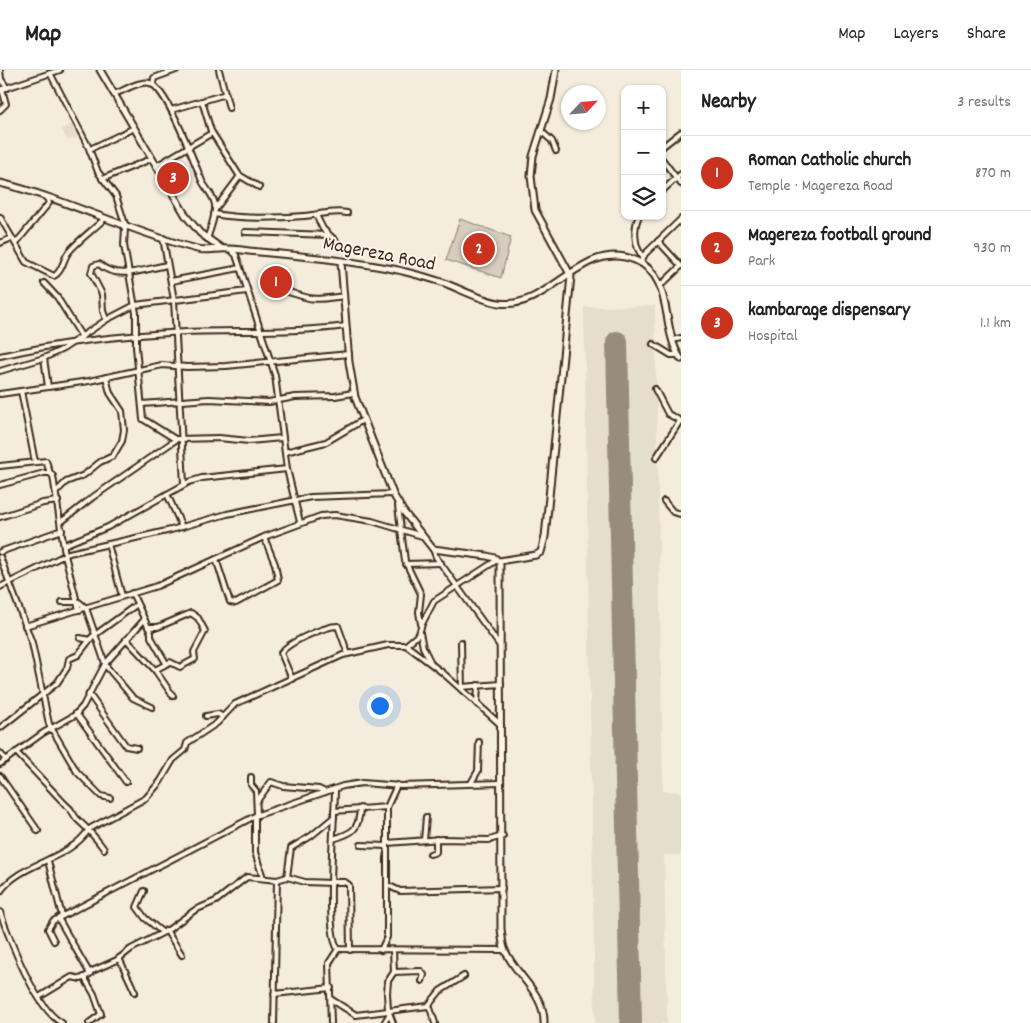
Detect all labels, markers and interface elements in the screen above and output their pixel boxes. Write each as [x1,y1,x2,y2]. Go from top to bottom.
text: Map [25,18,61,52]
text: Map [838,22,865,47]
text: Layers [893,22,939,47]
text: Share [967,22,1006,47]
north arrow [561,85,606,130]
map controls [621,85,666,220]
button: + [621,85,666,130]
text: Nearby [701,88,756,118]
text: 3 results [957,91,1011,114]
button: − [621,130,666,175]
text: Roman Catholic church [748,148,911,175]
pin: 3 [157,159,189,197]
text: 1 [715,162,719,185]
text: 870 m [975,162,1011,185]
button: layers [621,175,666,220]
text: Temple · Magereza Road [748,175,893,198]
text: Magereza football ground [748,223,931,250]
street label: Magereza Road [320,230,438,280]
pin: 2 [463,230,495,268]
text: 2 [714,237,721,260]
text: 930 m [973,237,1011,260]
text: Park [748,250,775,273]
pin: 1 [260,263,292,301]
text: kambarage dispensary [748,298,910,325]
text: 3 [713,312,721,335]
text: 1.1 km [980,312,1011,335]
text: Hospital [748,325,798,348]
your location [367,693,393,719]

